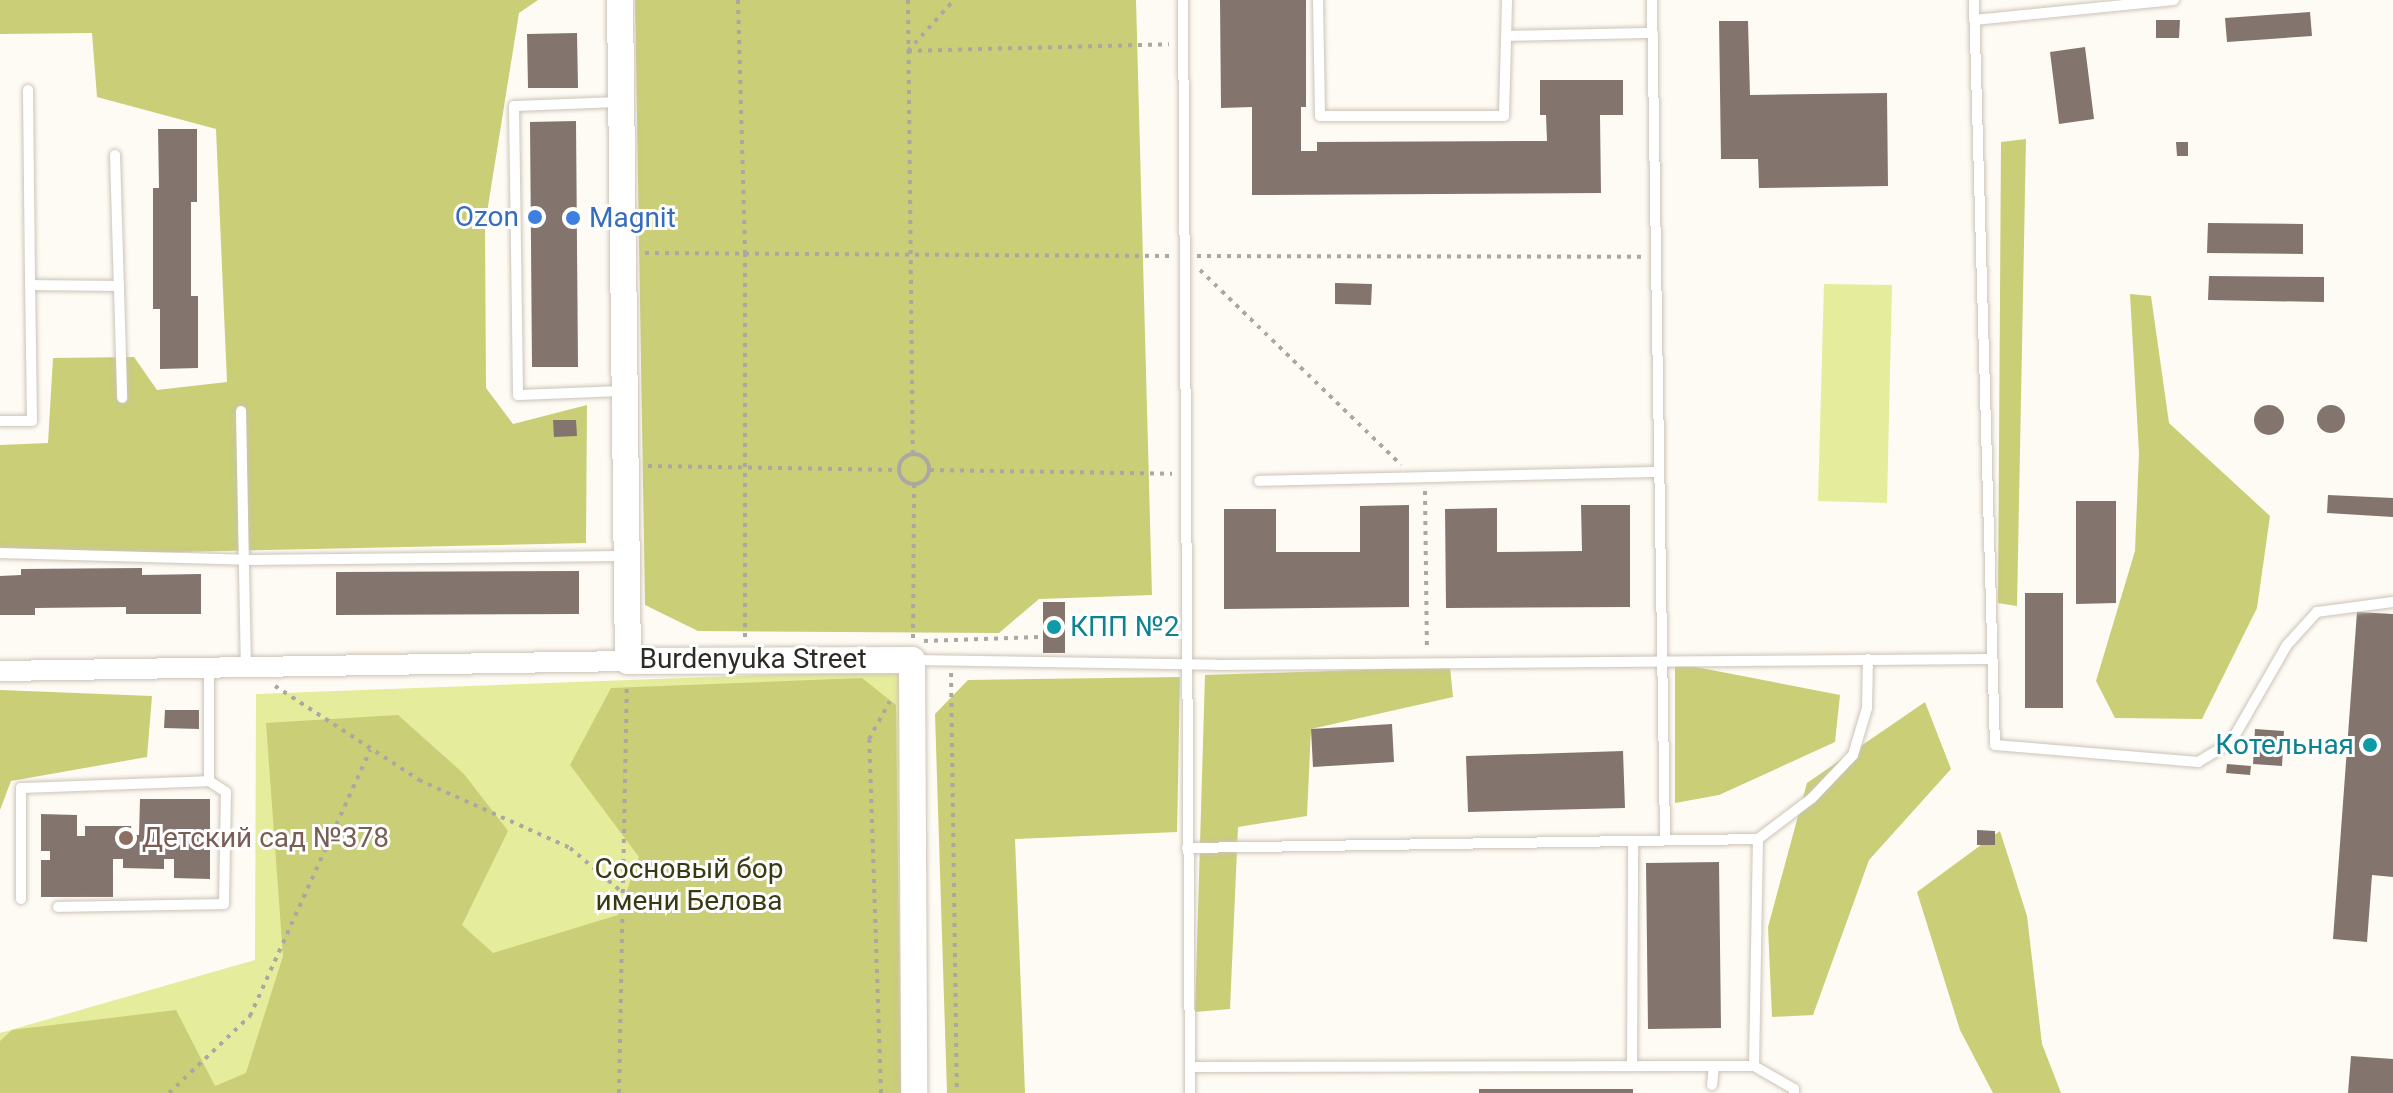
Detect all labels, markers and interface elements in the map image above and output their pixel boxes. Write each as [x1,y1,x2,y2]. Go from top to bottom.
place label: Ozon [455,200,519,234]
place label: Magnit [589,201,676,235]
marker: Ozon [526,208,544,226]
marker: Magnit [564,209,582,227]
place label: КПП №2 [1070,610,1179,644]
marker: КПП №2 [1045,618,1063,636]
street label: Burdenyuka Street [639,642,867,676]
place label: Котельная [2215,728,2354,762]
marker: Котельная [2361,736,2379,754]
place label: Детский сад №378 [142,821,389,855]
marker: Детский сад №378 [117,829,135,847]
park label: Сосновый бор имени Белова [594,852,784,918]

